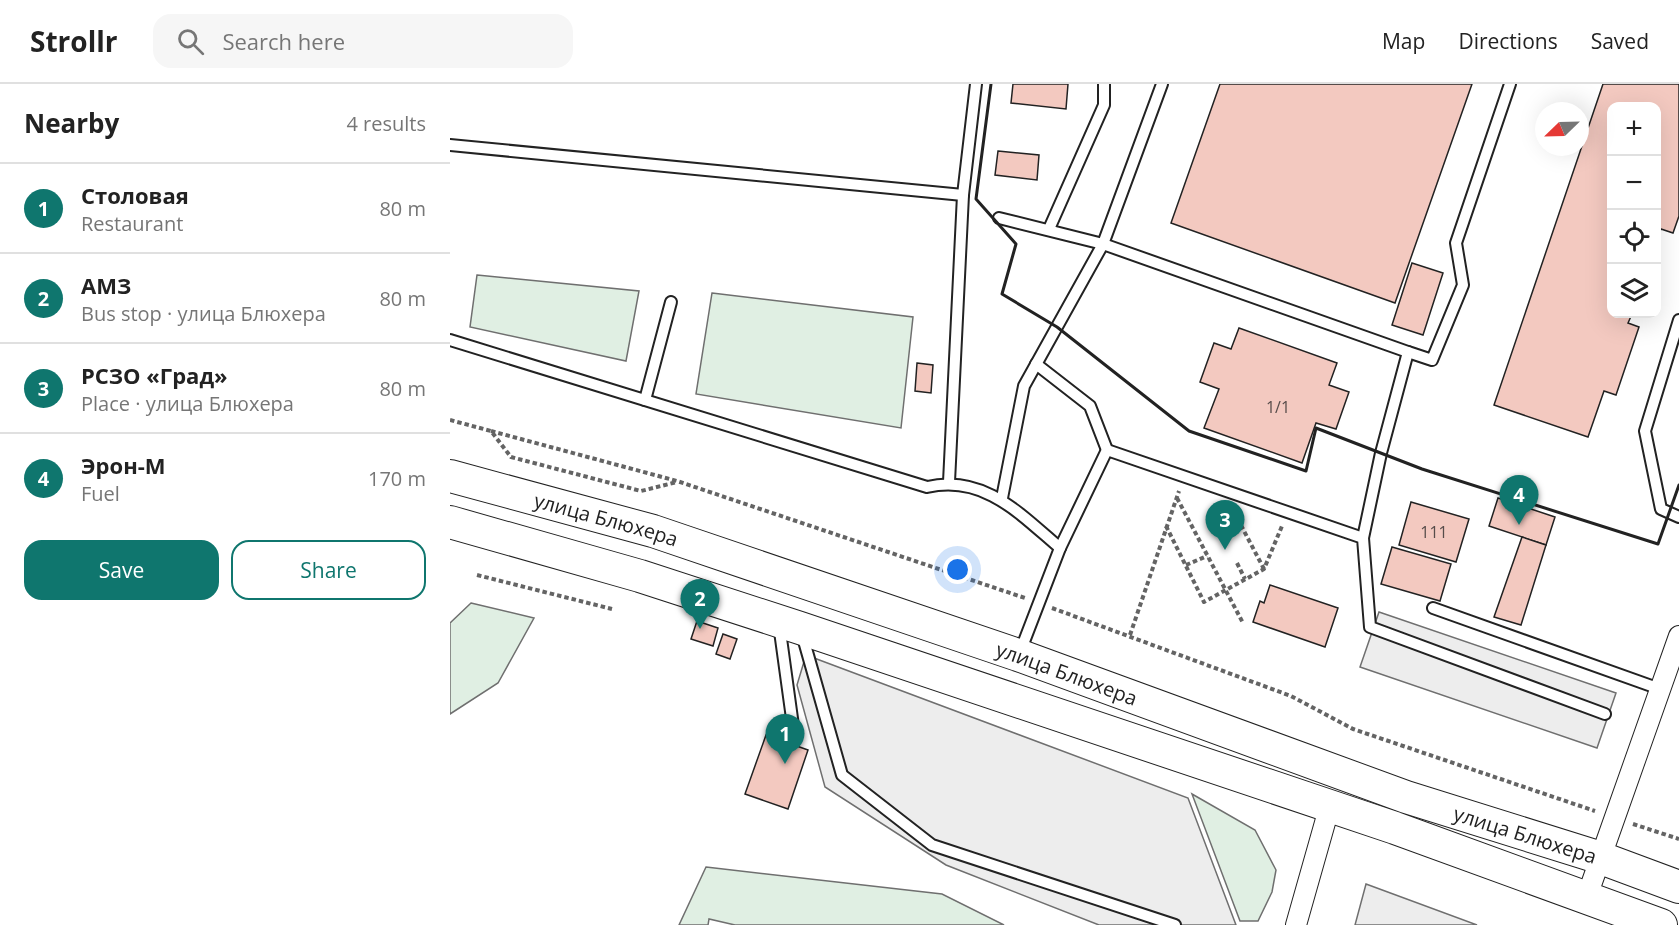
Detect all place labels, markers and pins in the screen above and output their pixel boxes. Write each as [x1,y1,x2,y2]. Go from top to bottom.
pin: 4 [1500,476,1538,525]
pin: 3 [1206,500,1244,550]
pin: 2 [680,580,720,629]
pin: 1 [766,714,804,764]

